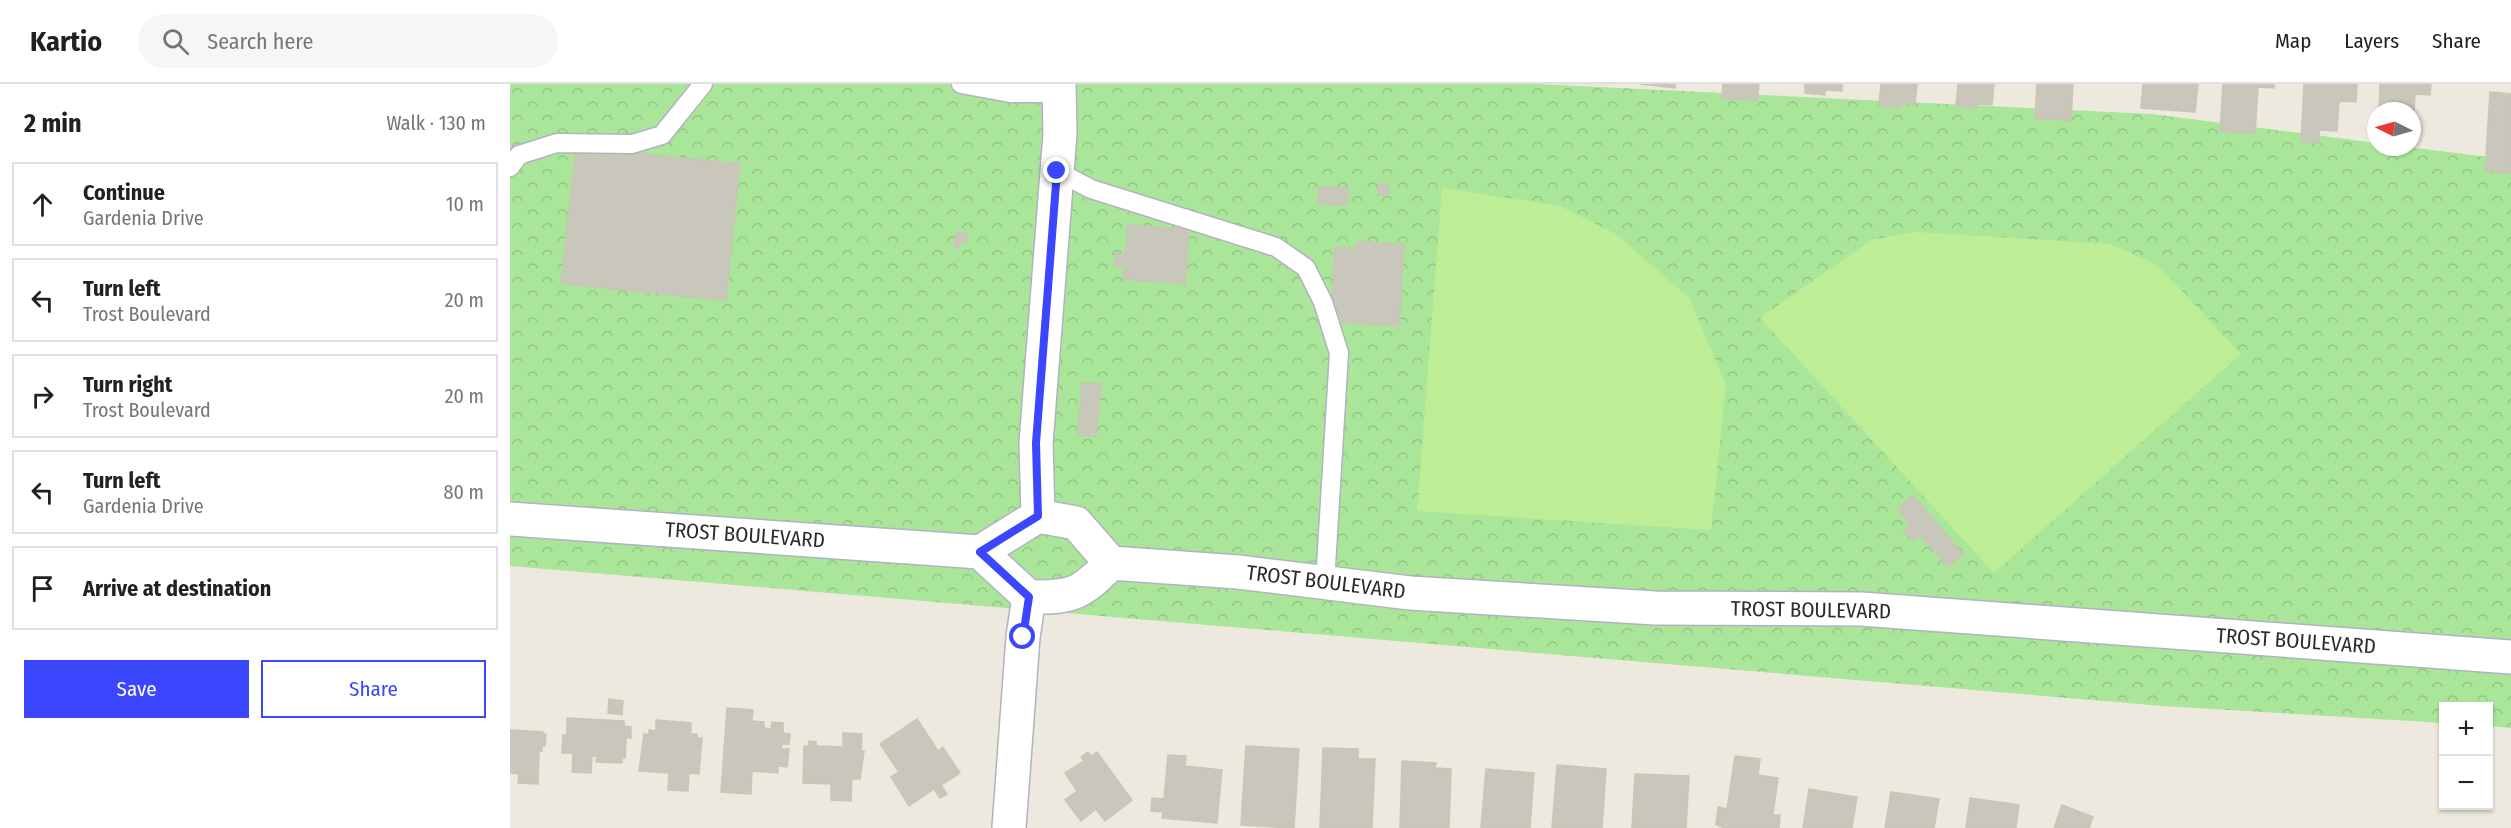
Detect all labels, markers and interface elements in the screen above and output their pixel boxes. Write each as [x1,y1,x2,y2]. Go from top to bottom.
search box [138,14,558,68]
text: Kartio [30,25,102,58]
icon: search [159,25,192,58]
text: Search here [207,28,313,55]
text: Map [2275,28,2311,54]
text: Layers [2344,28,2399,54]
text: Share [2432,28,2481,54]
north arrow [2367,102,2421,156]
text: 2 min [24,108,82,139]
text: Walk · 130 m [386,111,486,135]
route end [1043,157,1069,183]
text: Continue [83,179,165,206]
icon: ahead [26,188,59,221]
text: 10 m [446,192,484,216]
text: Gardenia Drive [83,206,204,230]
text: Turn left [83,275,161,302]
icon: left [26,284,59,317]
text: 20 m [445,288,484,312]
text: Trost Boulevard [83,302,211,326]
text: Turn right [83,371,172,398]
icon: right [26,380,59,413]
text: 20 m [445,384,484,408]
text: Trost Boulevard [83,398,211,422]
text: Turn left [83,467,161,494]
icon: left [26,476,59,509]
text: 80 m [444,480,484,504]
text: Gardenia Drive [83,494,204,518]
street label: TROST BOULEVARD [664,516,826,554]
street label: TROST BOULEVARD [1245,559,1407,605]
icon: arrive [26,572,59,605]
text: Arrive at destination [83,575,271,602]
street label: TROST BOULEVARD [1731,596,1891,624]
street label: TROST BOULEVARD [2215,622,2377,660]
route start [1009,623,1035,649]
button: Save [24,660,249,718]
button: Share [261,660,486,718]
map controls [2439,702,2493,810]
button: + [2439,702,2493,756]
button: − [2439,756,2493,810]

